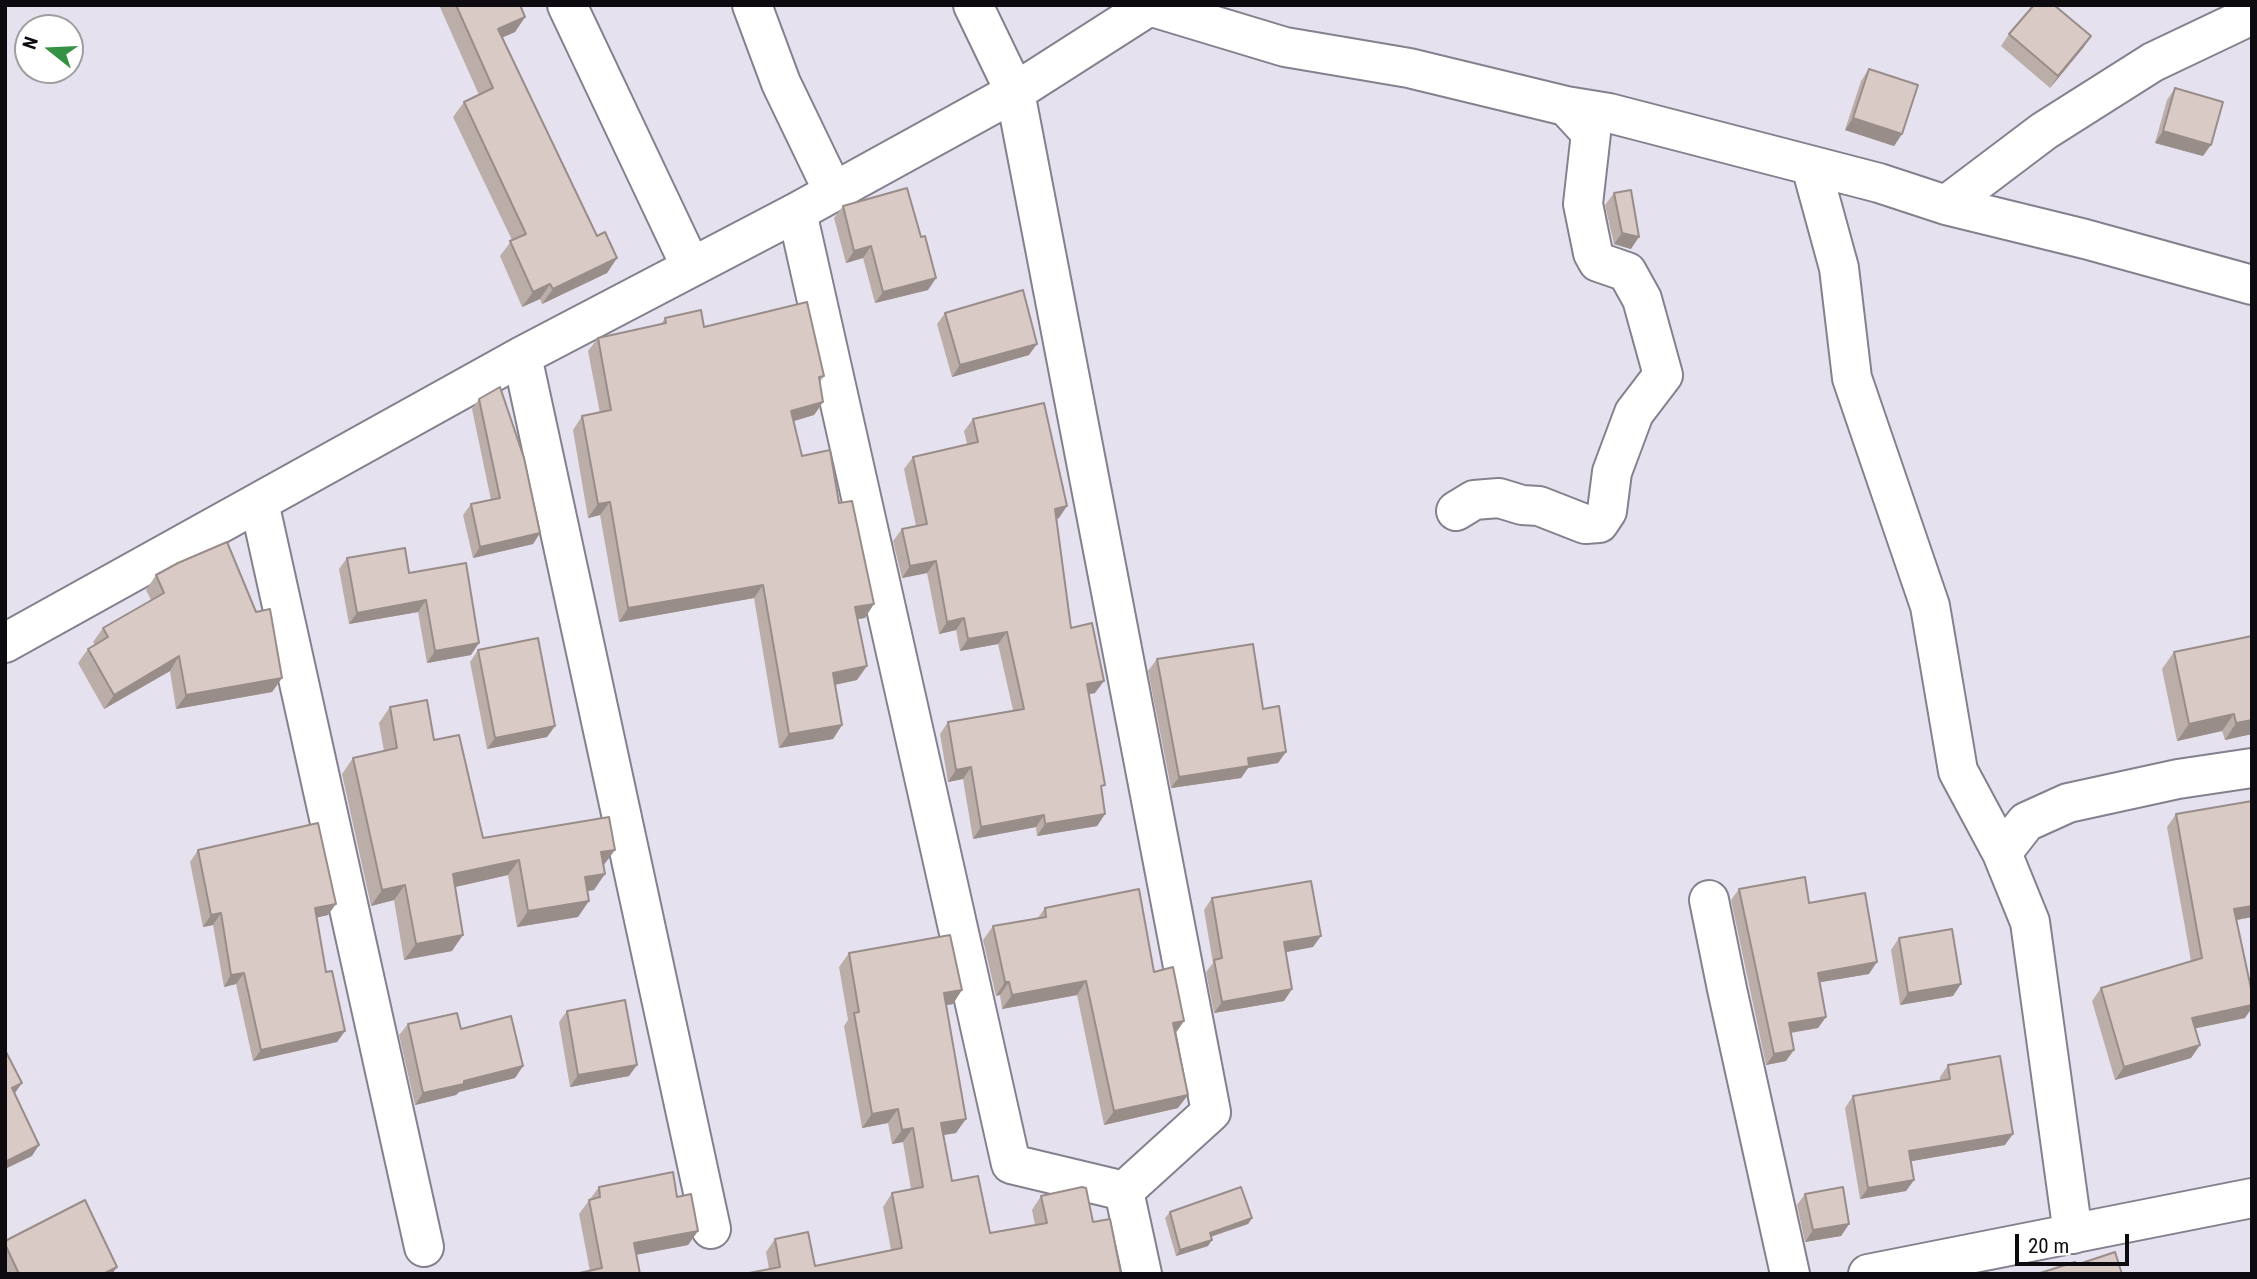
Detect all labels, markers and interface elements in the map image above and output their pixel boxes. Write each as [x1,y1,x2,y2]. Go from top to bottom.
north arrow [14,14,84,84]
text: N [18,34,43,52]
scale bar [2019,1220,2133,1264]
text: 20 m [2028,1234,2069,1258]

